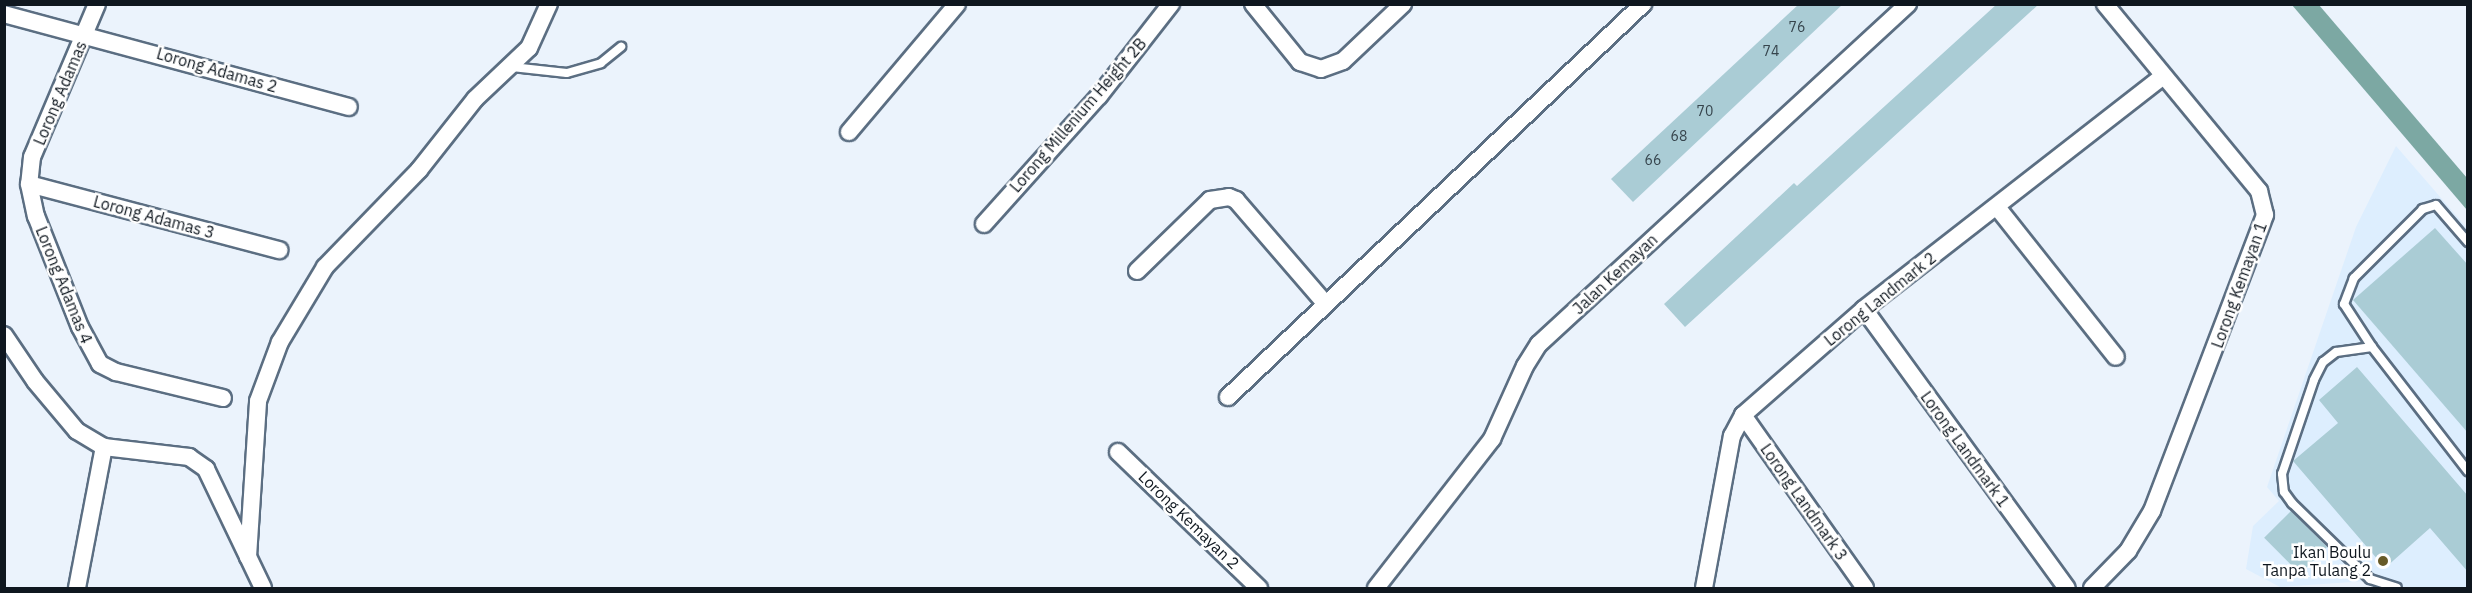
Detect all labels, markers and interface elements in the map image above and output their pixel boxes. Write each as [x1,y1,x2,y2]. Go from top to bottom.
house number: 76 [1789,19,1805,35]
street label: Lorong Millenium Height 2B [1006,34,1150,196]
street label: Lorong Adamas [29,38,91,148]
house number: 74 [1763,43,1779,59]
street label: Lorong Adamas 2 [154,44,280,96]
house number: 70 [1697,103,1713,119]
house number: 68 [1671,128,1687,144]
house number: 66 [1645,152,1661,168]
street label: Lorong Adamas 3 [91,192,217,242]
street label: Lorong Kemayan 1 [2207,219,2271,351]
street label: Lorong Adamas 4 [32,224,96,346]
street label: Jalan Kemayan [1569,230,1661,318]
street label: Lorong Landmark 2 [1820,248,1940,350]
street label: Lorong Landmark 1 [1917,388,2013,510]
street label: Lorong Landmark 3 [1757,440,1851,564]
street label: Lorong Kemayan 2 [1135,467,1243,573]
place label: Ikan Boulu Tanpa Tulang 2 [2262,542,2371,580]
marker: Ikan Boulu Tanpa Tulang 2 [2376,554,2390,568]

